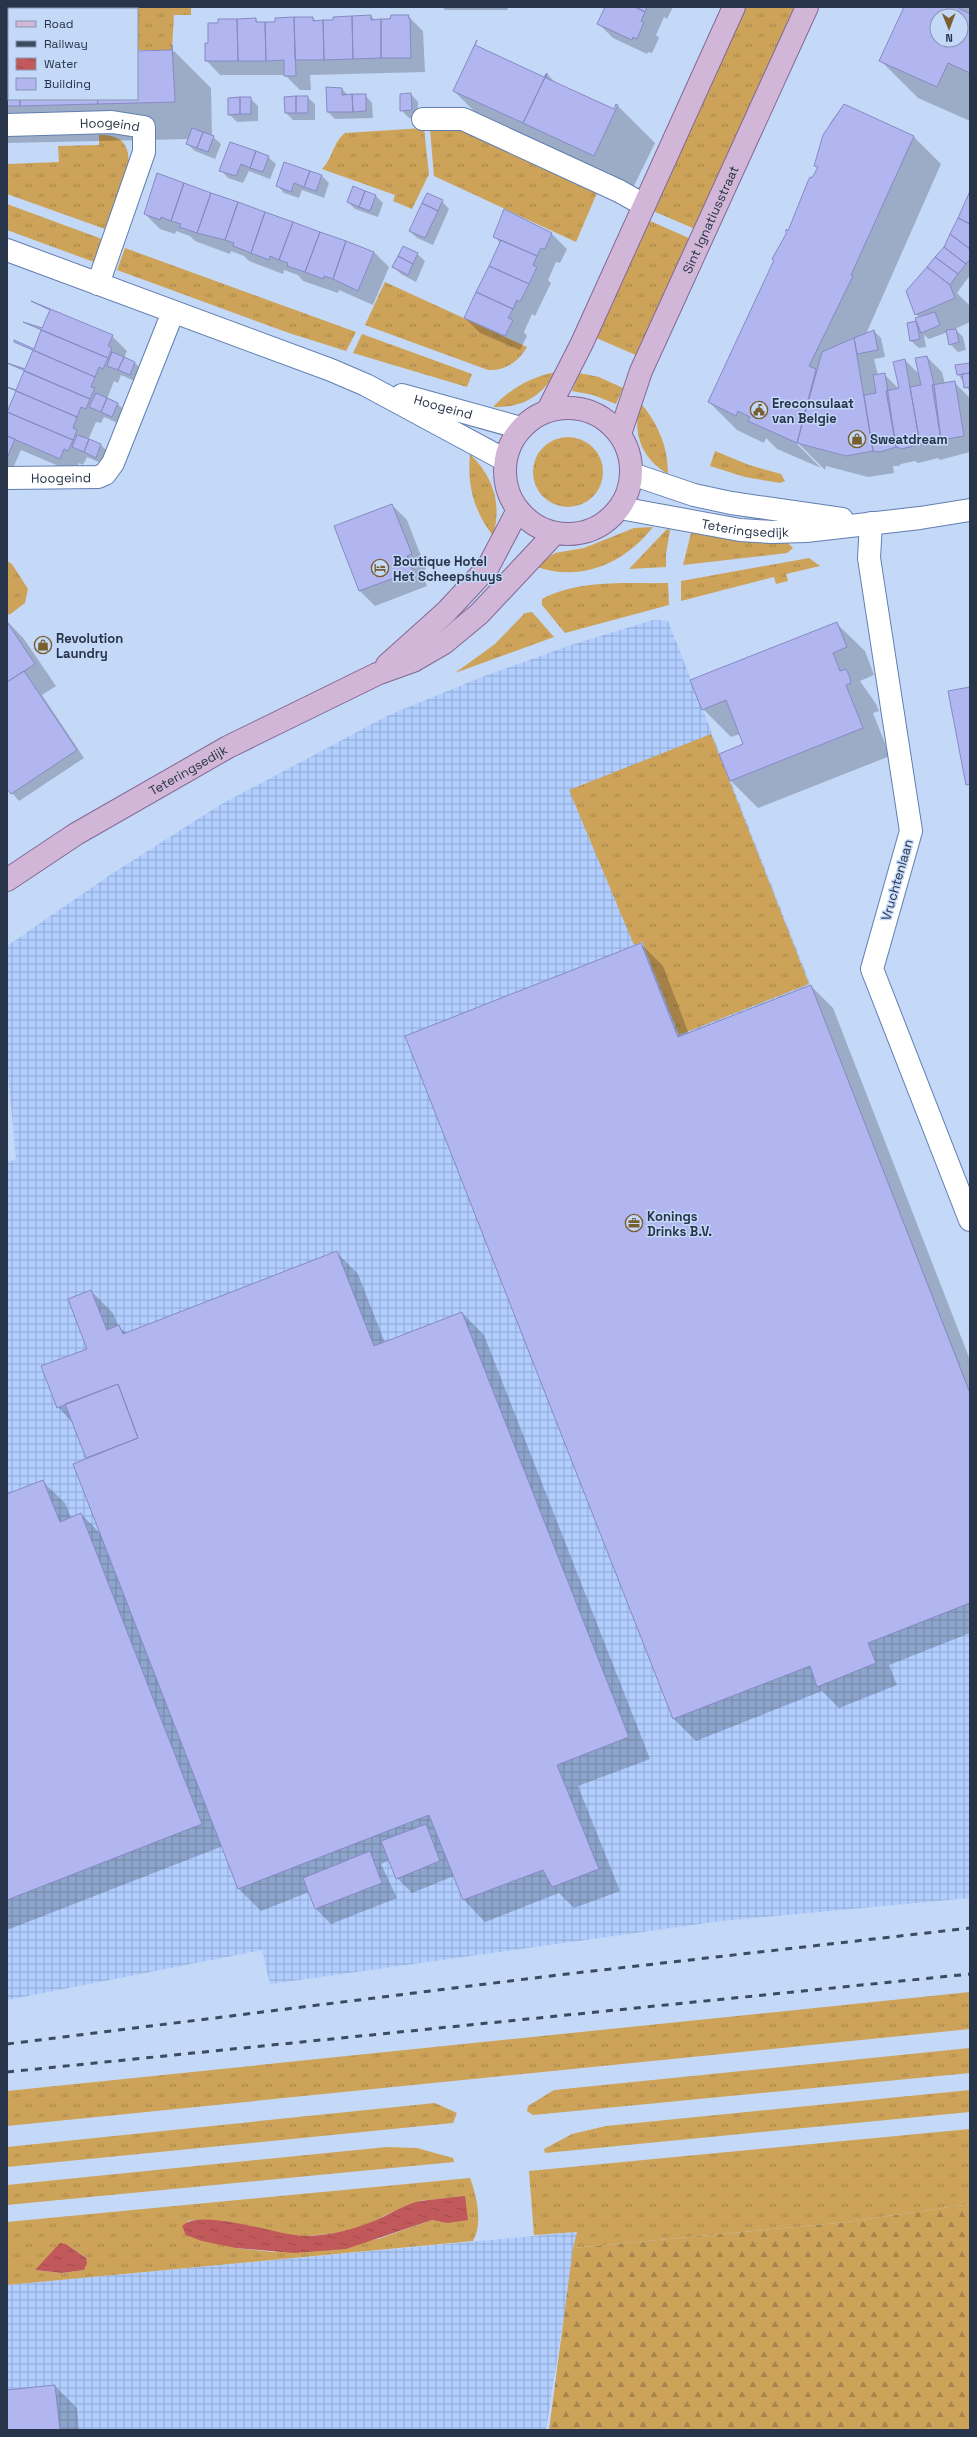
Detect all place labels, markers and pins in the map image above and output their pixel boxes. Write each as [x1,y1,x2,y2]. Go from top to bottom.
place label: Ereconsulaat van Belgie [772,395,854,427]
public building icon: Ereconsulaat van Belgie [749,400,769,420]
shop icon: Sweatdream [847,429,867,449]
place label: Sweatdream [870,431,948,448]
place label: Boutique Hotel Het Scheepshuys [393,553,503,585]
hotel icon: Boutique Hotel Het Scheepshuys [370,558,390,578]
place label: Revolution Laundry [56,630,123,662]
shop icon: Revolution Laundry [33,635,53,655]
place label: Konings Drinks B.V. [647,1208,712,1240]
office icon: Konings Drinks B.V. [624,1213,644,1233]

